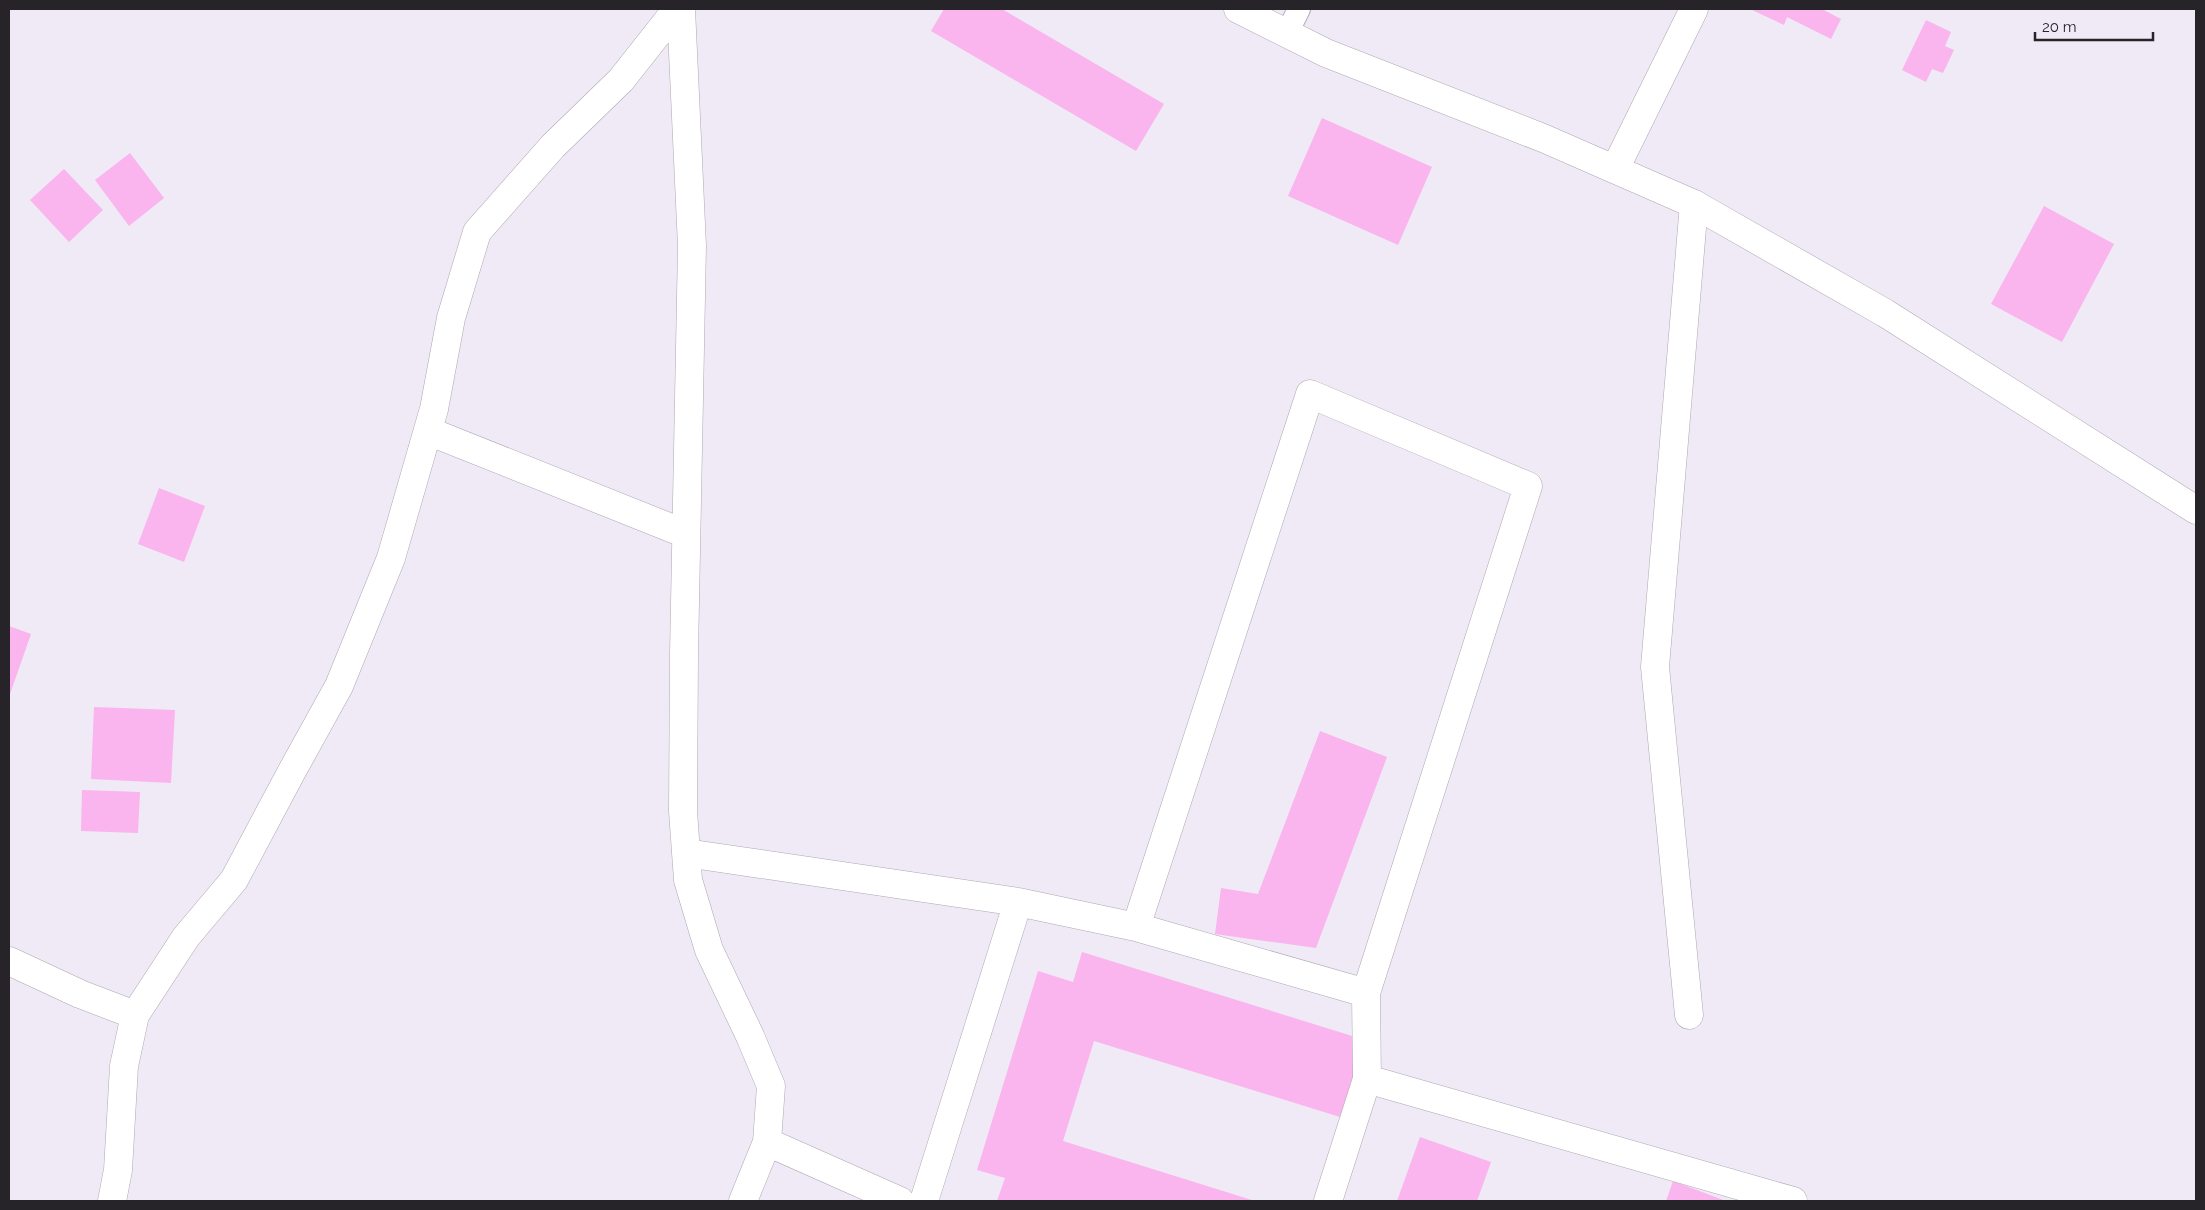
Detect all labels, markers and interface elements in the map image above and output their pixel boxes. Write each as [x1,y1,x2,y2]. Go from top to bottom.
scale bar [2035,10,2152,42]
text: 20 m [2042,18,2077,36]

